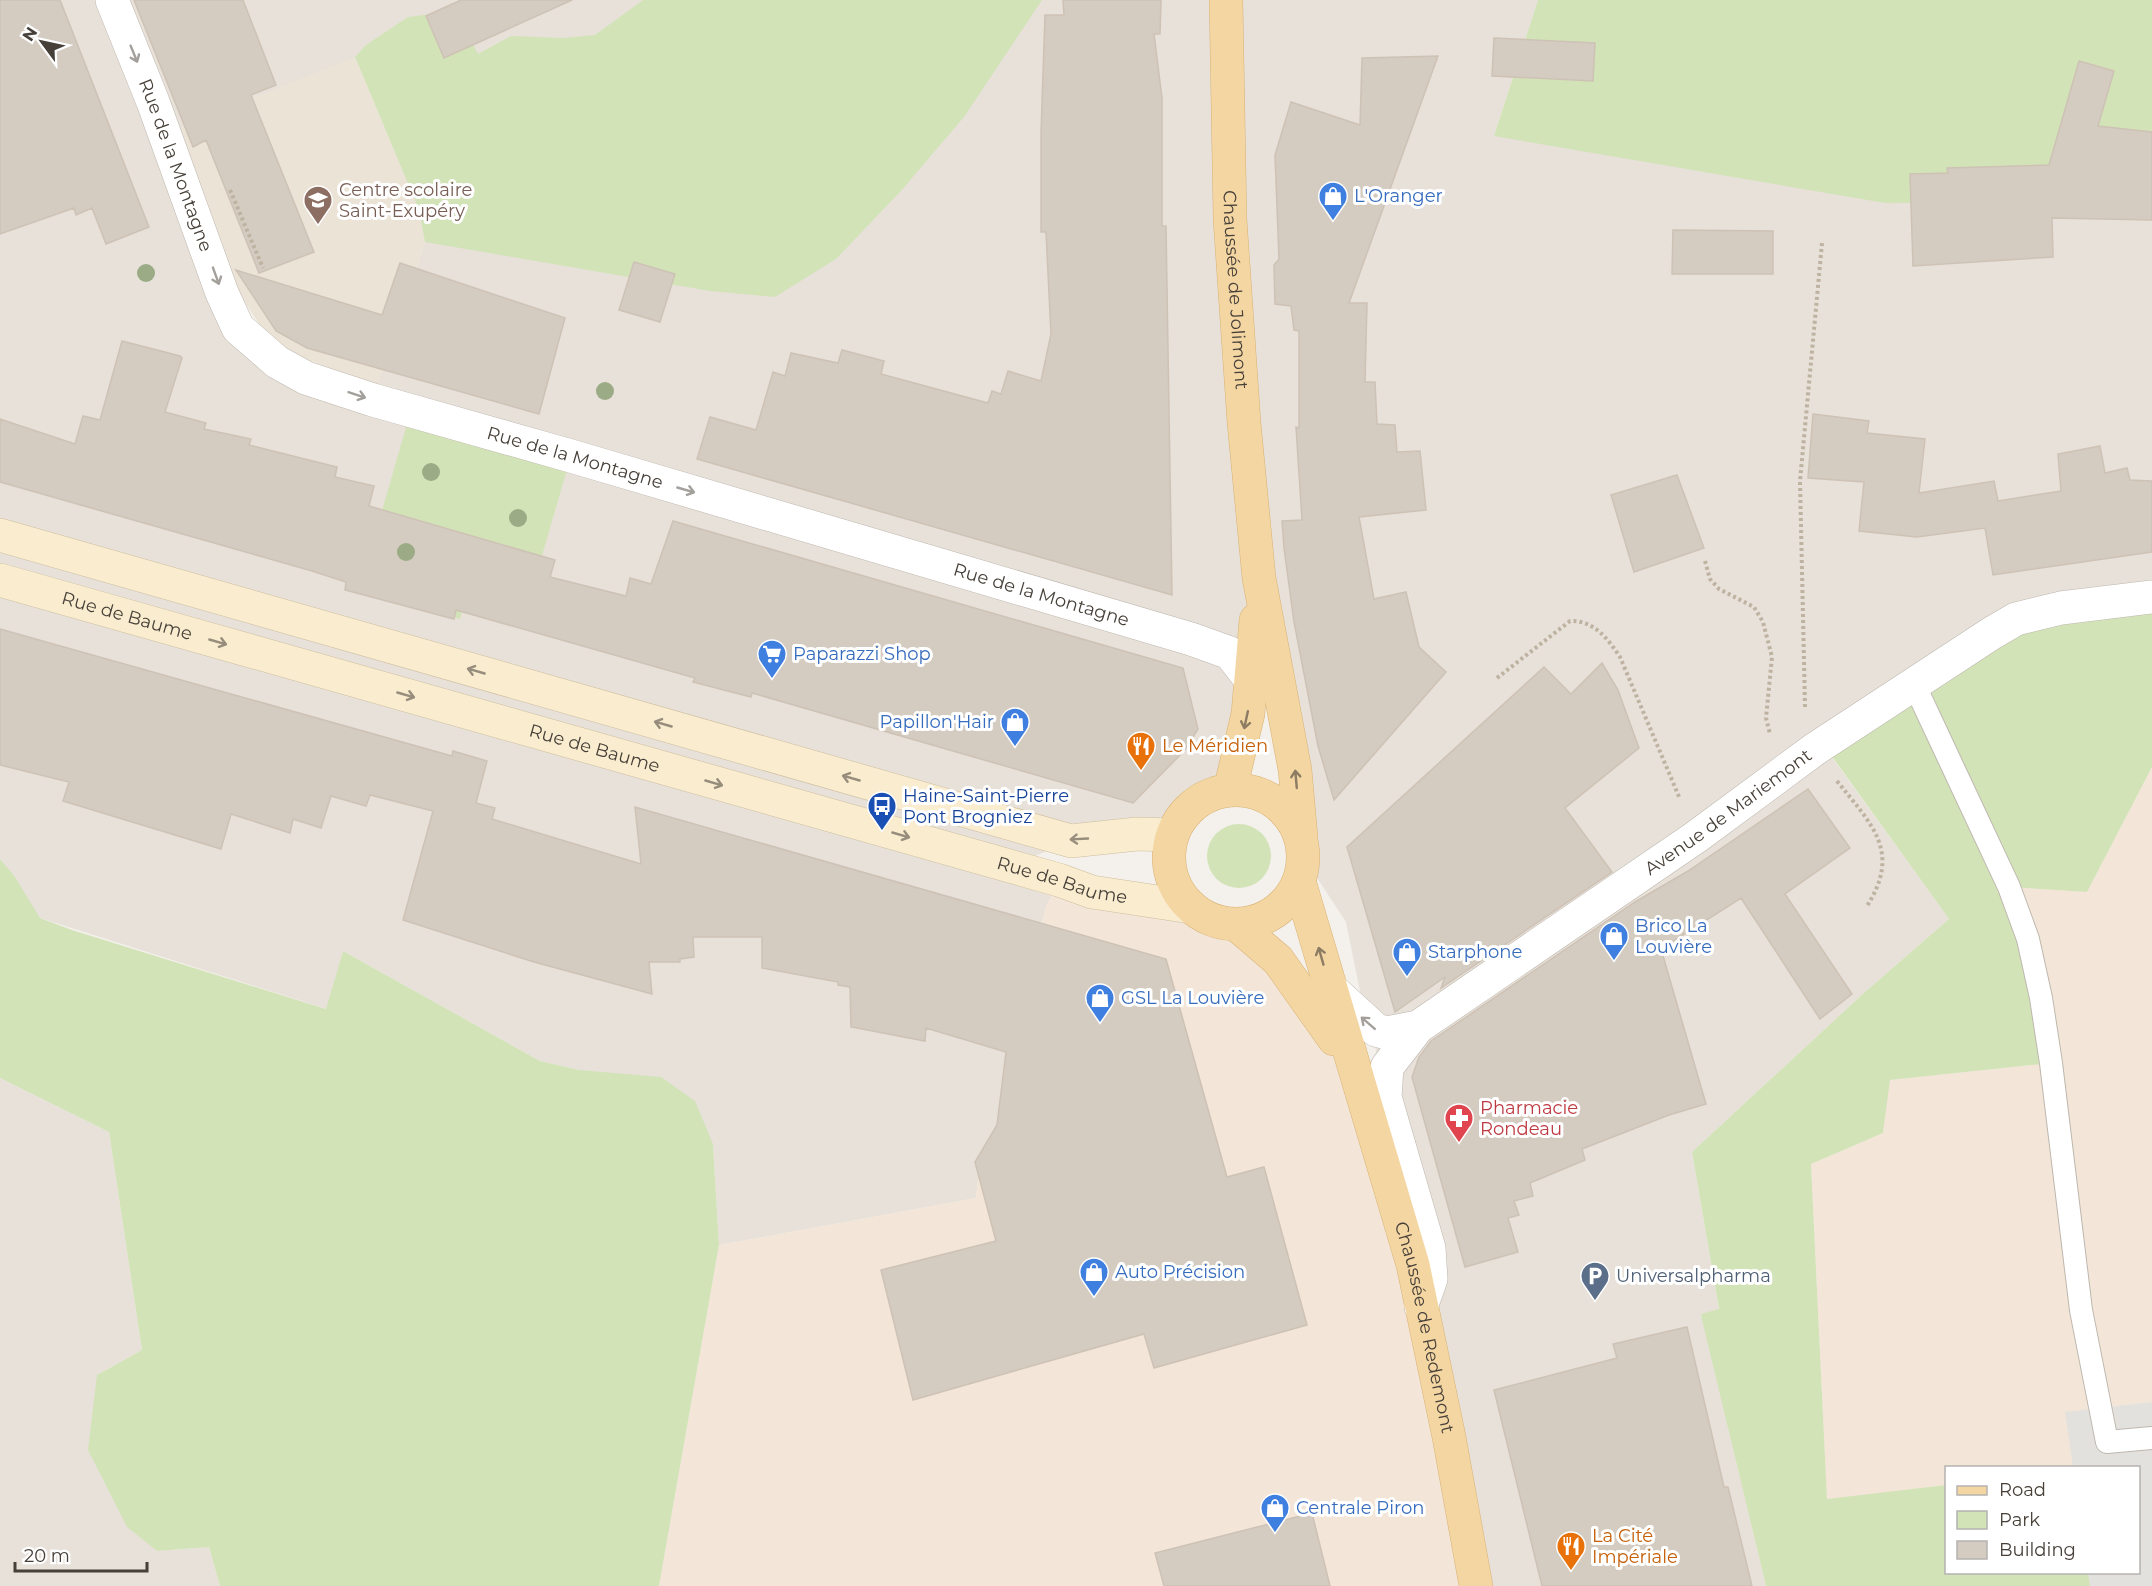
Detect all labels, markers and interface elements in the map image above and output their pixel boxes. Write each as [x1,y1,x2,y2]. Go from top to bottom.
north arrow [12,12,72,72]
text: N [18,24,41,45]
one-way arrow [129,44,140,63]
street label: Rue de la Montagne [134,76,217,255]
place label: Centre scolaire Saint-Exupéry [339,179,473,222]
shop icon: L'Oranger [1317,180,1349,222]
school or university icon: Centre scolaire Saint-Exupéry [302,184,334,226]
place label: L'Oranger [1354,185,1443,207]
street label: Chaussée de Jolimont [1218,190,1253,390]
one-way arrow [212,266,223,285]
one-way arrow [347,391,366,402]
street label: Rue de la Montagne [484,422,666,494]
one-way arrow [676,485,695,496]
street label: Rue de la Montagne [951,558,1132,631]
street label: Rue de Baume [59,587,195,645]
one-way arrow [208,637,227,648]
supermarket icon: Paparazzi Shop [756,638,788,680]
place label: Paparazzi Shop [793,643,931,665]
one-way arrow [466,665,485,676]
one-way arrow [396,690,415,701]
shop icon: Papillon'Hair [999,706,1031,748]
one-way arrow [1240,709,1251,729]
place label: Papillon'Hair [880,711,994,733]
one-way arrow [654,718,673,729]
street label: Rue de Baume [527,719,663,777]
restaurant icon: Le Méridien [1125,730,1157,772]
place label: Le Méridien [1162,735,1268,757]
street label: Avenue de Mariemont [1640,744,1816,880]
one-way arrow [1290,769,1301,789]
one-way arrow [841,772,860,783]
one-way arrow [704,777,723,789]
place label: Haine-Saint-Pierre Pont Brogniez [903,785,1069,828]
bus stop icon: Haine-Saint-Pierre Pont Brogniez [866,790,898,832]
one-way arrow [891,830,910,841]
one-way arrow [1069,834,1089,845]
street label: Rue de Baume [994,852,1129,908]
place label: Brico La Louvière [1635,915,1712,958]
shop icon: Brico La Louvière [1598,920,1630,962]
shop icon: Starphone [1391,936,1423,978]
place label: Starphone [1428,941,1523,963]
one-way arrow [1314,947,1326,966]
shop icon: GSL La Louvière [1084,982,1116,1024]
place label: GSL La Louvière [1121,987,1265,1009]
one-way arrow [1361,1016,1376,1030]
place label: Pharmacie Rondeau [1480,1097,1578,1140]
pharmacy icon: Pharmacie Rondeau [1443,1102,1475,1144]
street label: Chaussée de Redemont [1390,1219,1459,1435]
shop icon: Auto Précision [1078,1256,1110,1298]
parking icon: Universalpharma [1579,1260,1611,1302]
place label: Auto Précision [1115,1261,1245,1283]
place label: Universalpharma [1616,1265,1771,1287]
legend [1945,1466,2140,1574]
text: Road [1999,1479,2046,1501]
shop icon: Centrale Piron [1259,1492,1291,1534]
place label: Centrale Piron [1296,1497,1424,1519]
text: Park [1999,1509,2040,1531]
place label: La Cité Impériale [1592,1525,1678,1568]
restaurant icon: La Cité Impériale [1555,1530,1587,1572]
scale bar [15,1535,147,1573]
text: Building [1999,1539,2076,1561]
text: 20 m [24,1545,70,1567]

